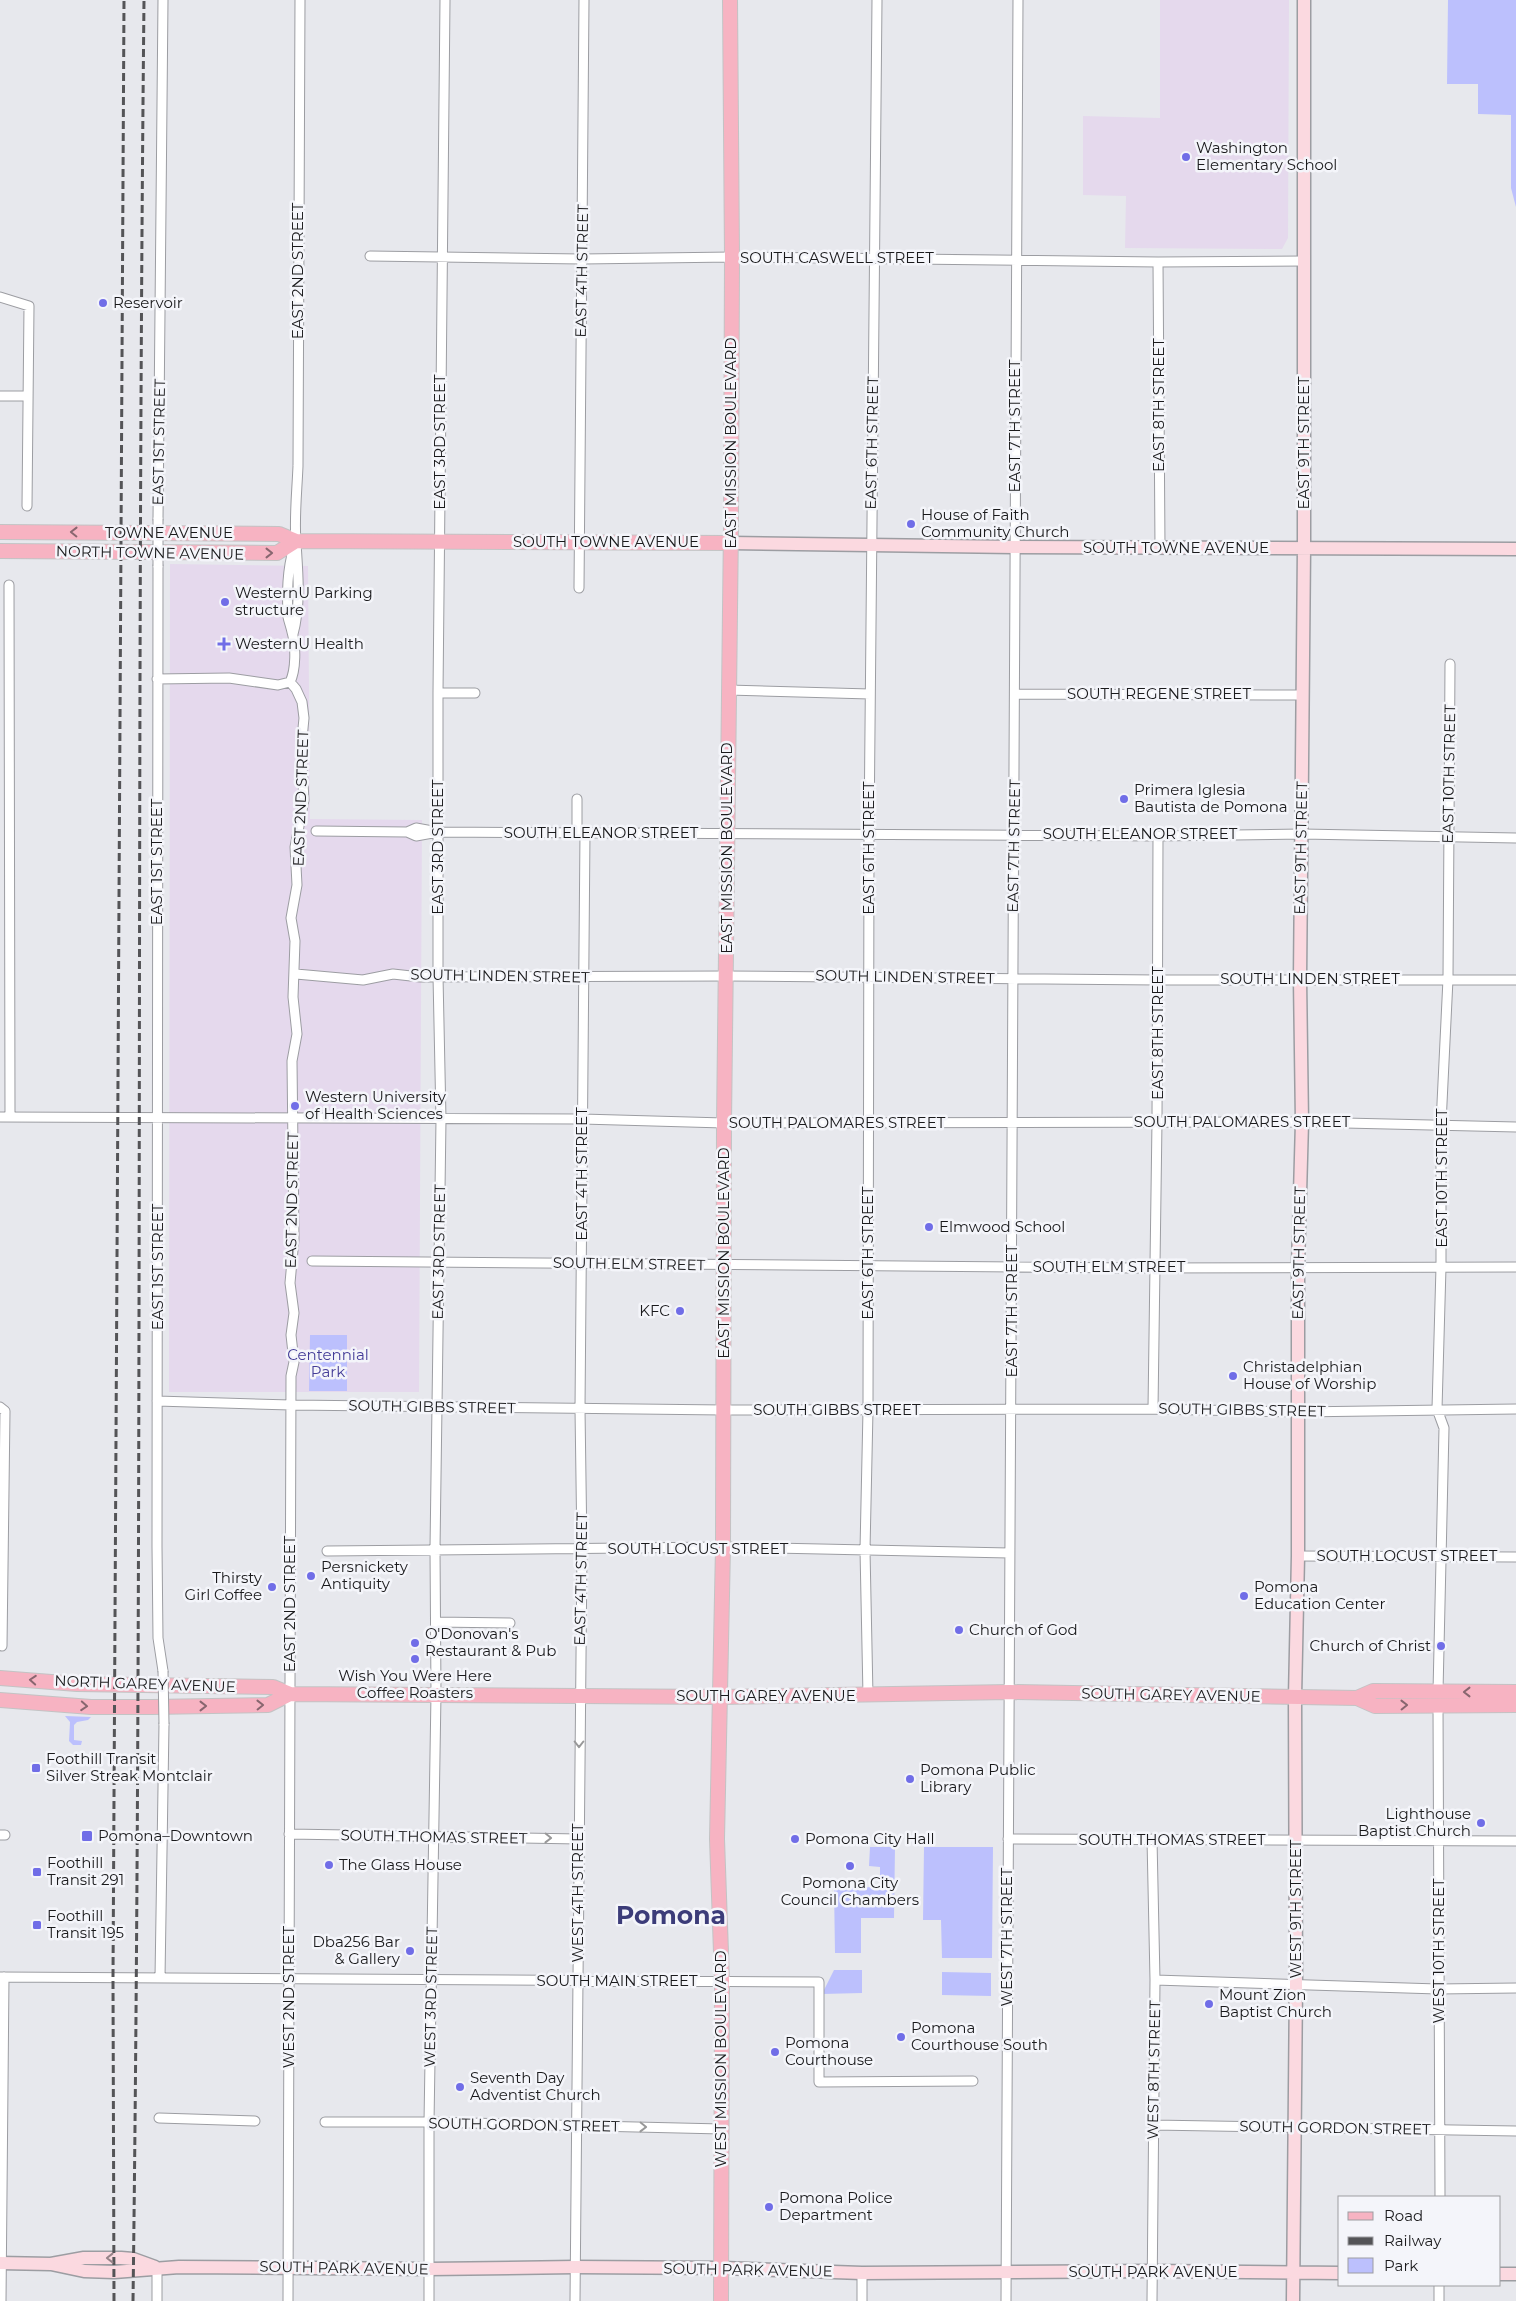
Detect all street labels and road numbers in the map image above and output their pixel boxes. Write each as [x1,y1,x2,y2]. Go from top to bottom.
street label: EAST 2ND STREET [288,202,307,339]
street label: EAST 4TH STREET [571,204,592,338]
street label: SOUTH CASWELL STREET [740,248,934,267]
street label: EAST MISSION BOULEVARD [721,337,740,549]
street label: EAST 8TH STREET [1149,338,1168,472]
street label: EAST 7TH STREET [1005,359,1024,493]
street label: EAST 3RD STREET [430,374,449,510]
street label: EAST 6TH STREET [861,376,882,510]
street label: EAST 9TH STREET [1294,376,1313,510]
street label: EAST 1ST STREET [148,378,169,505]
street label: TOWNE AVENUE [105,523,233,542]
street label: SOUTH TOWNE AVENUE [513,532,699,551]
street label: SOUTH TOWNE AVENUE [1083,538,1269,557]
street label: NORTH TOWNE AVENUE [56,541,244,564]
street label: SOUTH REGENE STREET [1067,684,1251,703]
street label: EAST 10TH STREET [1438,704,1459,844]
street label: EAST 2ND STREET [289,729,312,867]
street label: EAST MISSION BOULEVARD [717,742,736,954]
street label: EAST 3RD STREET [428,779,447,915]
street label: EAST 7TH STREET [1003,779,1024,913]
street label: EAST 6TH STREET [859,781,878,915]
street label: EAST 9TH STREET [1290,781,1311,915]
street label: EAST 1ST STREET [147,798,166,925]
street label: SOUTH ELEANOR STREET [504,823,699,842]
street label: SOUTH ELEANOR STREET [1043,824,1238,843]
street label: SOUTH LINDEN STREET [410,964,590,987]
street label: SOUTH LINDEN STREET [815,965,995,988]
street label: EAST 8TH STREET [1148,966,1167,1100]
street label: SOUTH LINDEN STREET [1220,969,1400,988]
street label: EAST 4TH STREET [572,1107,591,1241]
street label: EAST 10TH STREET [1432,1108,1451,1248]
street label: SOUTH PALOMARES STREET [1134,1112,1351,1131]
street label: SOUTH PALOMARES STREET [729,1113,946,1132]
street label: EAST 2ND STREET [281,1131,302,1268]
street label: EAST MISSION BOULEVARD [714,1147,733,1359]
street label: EAST 3RD STREET [428,1184,449,1320]
street label: EAST 6TH STREET [858,1186,877,1320]
street label: EAST 9TH STREET [1288,1186,1309,1320]
street label: EAST 1ST STREET [148,1203,167,1330]
street label: EAST 7TH STREET [1002,1244,1021,1378]
street label: SOUTH ELM STREET [553,1253,706,1274]
street label: SOUTH ELM STREET [1033,1257,1186,1276]
street label: SOUTH GIBBS STREET [348,1396,516,1417]
street label: SOUTH GIBBS STREET [1158,1399,1326,1420]
street label: SOUTH GIBBS STREET [753,1400,921,1419]
street label: EAST 4TH STREET [570,1512,591,1646]
street label: EAST 2ND STREET [280,1535,299,1672]
street label: SOUTH LOCUST STREET [608,1539,789,1558]
street label: SOUTH LOCUST STREET [1317,1546,1498,1565]
street label: NORTH GAREY AVENUE [54,1671,236,1696]
street label: SOUTH GAREY AVENUE [1081,1683,1261,1706]
street label: SOUTH GAREY AVENUE [676,1686,856,1705]
street label: WEST 4TH STREET [568,1823,587,1963]
street label: SOUTH THOMAS STREET [340,1825,528,1848]
street label: SOUTH THOMAS STREET [1078,1830,1266,1849]
street label: WEST 9TH STREET [1286,1839,1305,1978]
street label: WEST 7TH STREET [997,1867,1016,2006]
street label: WEST 10TH STREET [1429,1878,1448,2024]
street label: WEST 2ND STREET [279,1925,298,2068]
street label: WEST 3RD STREET [420,1926,441,2068]
street label: WEST MISSION BOULEVARD [711,1950,730,2168]
street label: SOUTH MAIN STREET [536,1971,698,1990]
street label: WEST 8TH STREET [1143,2000,1164,2140]
street label: SOUTH GORDON STREET [428,2113,620,2136]
street label: SOUTH GORDON STREET [1239,2116,1431,2139]
street label: SOUTH PARK AVENUE [259,2257,429,2278]
street label: SOUTH PARK AVENUE [663,2259,833,2280]
street label: SOUTH PARK AVENUE [1068,2262,1238,2281]

